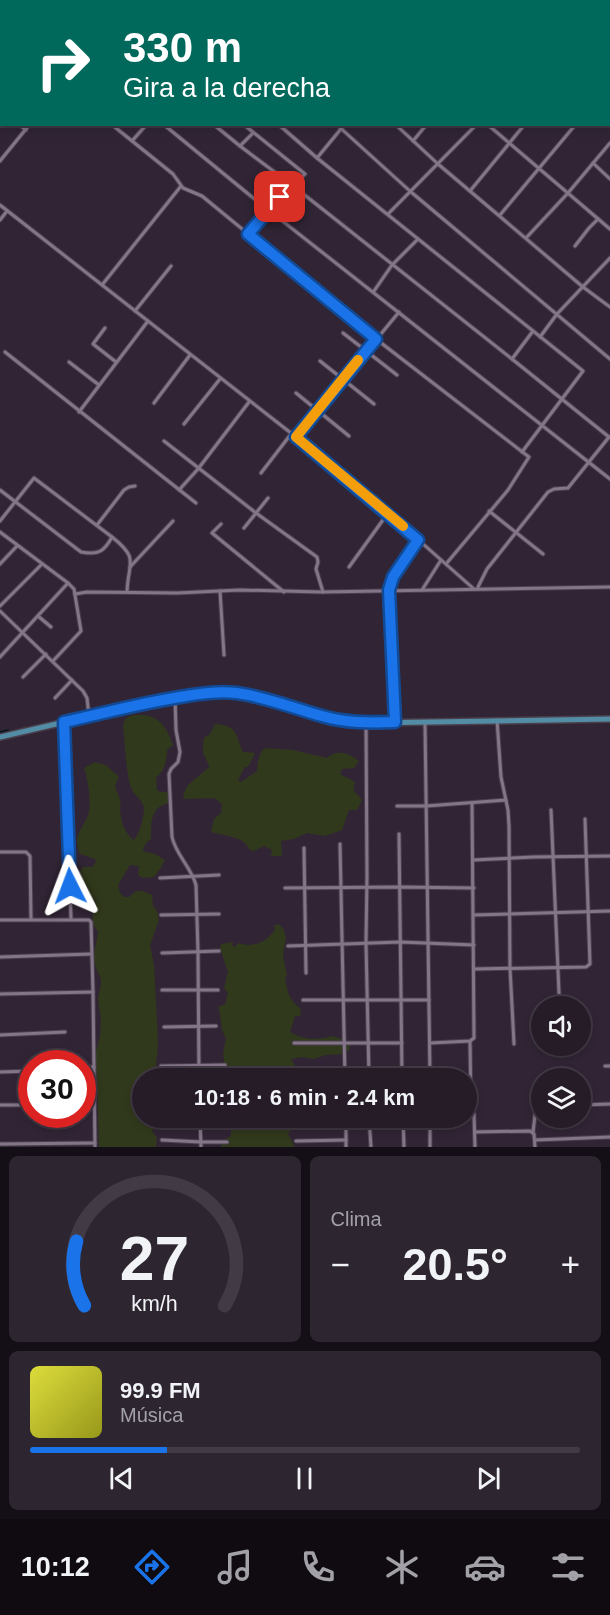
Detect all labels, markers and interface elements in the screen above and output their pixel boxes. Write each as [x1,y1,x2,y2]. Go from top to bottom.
icon: right [24,24,102,102]
text: 330 m [123,24,242,71]
text: Gira a la derecha [123,73,330,103]
pin [254,171,305,222]
icon: arrive [263,180,296,213]
position arrow [38,854,102,918]
map controls [531,996,591,1128]
button: sound [531,996,591,1056]
speed limit sign: 30 [18,1050,96,1128]
button: layers [531,1068,591,1128]
text: 10:18 · 6 min · 2.4 km [194,1085,415,1110]
text: Clima [331,1208,382,1230]
text: 27 [120,1224,189,1293]
text: 20.5° [402,1239,508,1290]
text: − [331,1246,350,1283]
text: + [561,1246,580,1283]
text: km/h [132,1292,178,1316]
text: 99.9 FM [120,1378,201,1403]
text: Música [120,1404,183,1426]
icon: previous [105,1462,138,1495]
icon: pause [288,1462,321,1495]
icon: next [472,1462,505,1495]
icon: directions [131,1546,173,1588]
icon: music [214,1546,256,1588]
icon: phone [297,1546,339,1588]
icon: climate [381,1546,423,1588]
icon: car [464,1546,506,1588]
icon: filters [547,1546,589,1588]
text: 10:12 [21,1552,90,1582]

